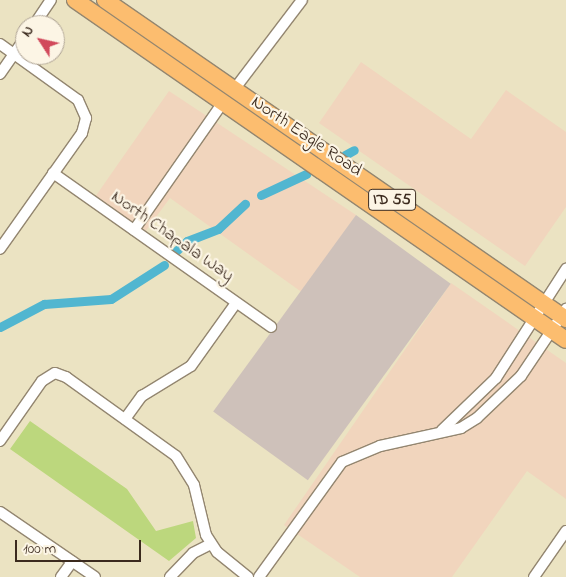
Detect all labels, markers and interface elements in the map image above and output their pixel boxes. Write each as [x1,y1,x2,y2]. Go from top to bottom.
north arrow [15,15,65,65]
text: N [17,22,39,42]
street label: North Eagle Road [247,92,365,182]
road number: ID 55 [367,186,417,214]
street label: North Chapala Way [107,187,237,287]
scale bar [18,530,144,562]
text: 100 m [23,538,56,560]

